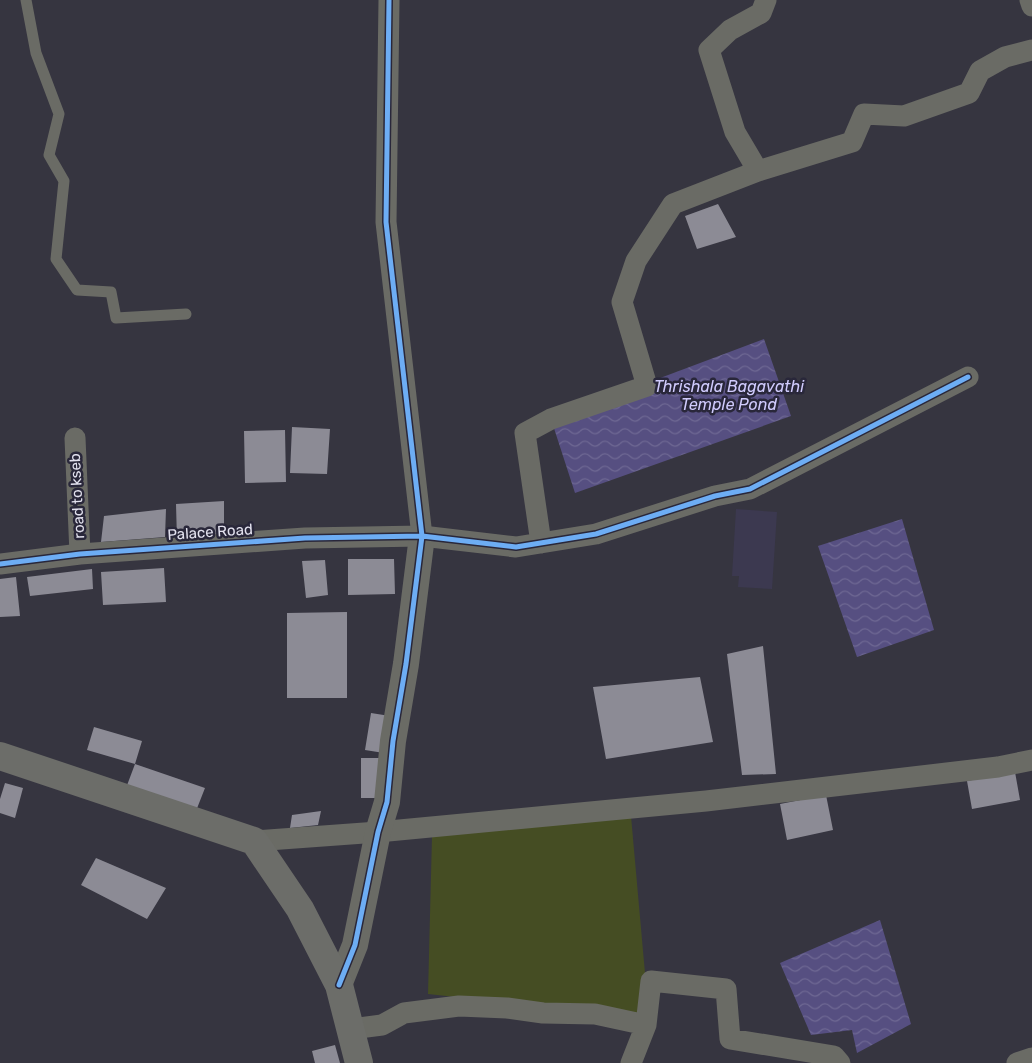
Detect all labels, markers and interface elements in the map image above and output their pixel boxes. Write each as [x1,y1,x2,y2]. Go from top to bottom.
water label: Thrishala Bagavathi Temple Pond [654,377,805,414]
street label: road to kseb [66,453,88,539]
street label: Palace Road [167,520,253,544]

